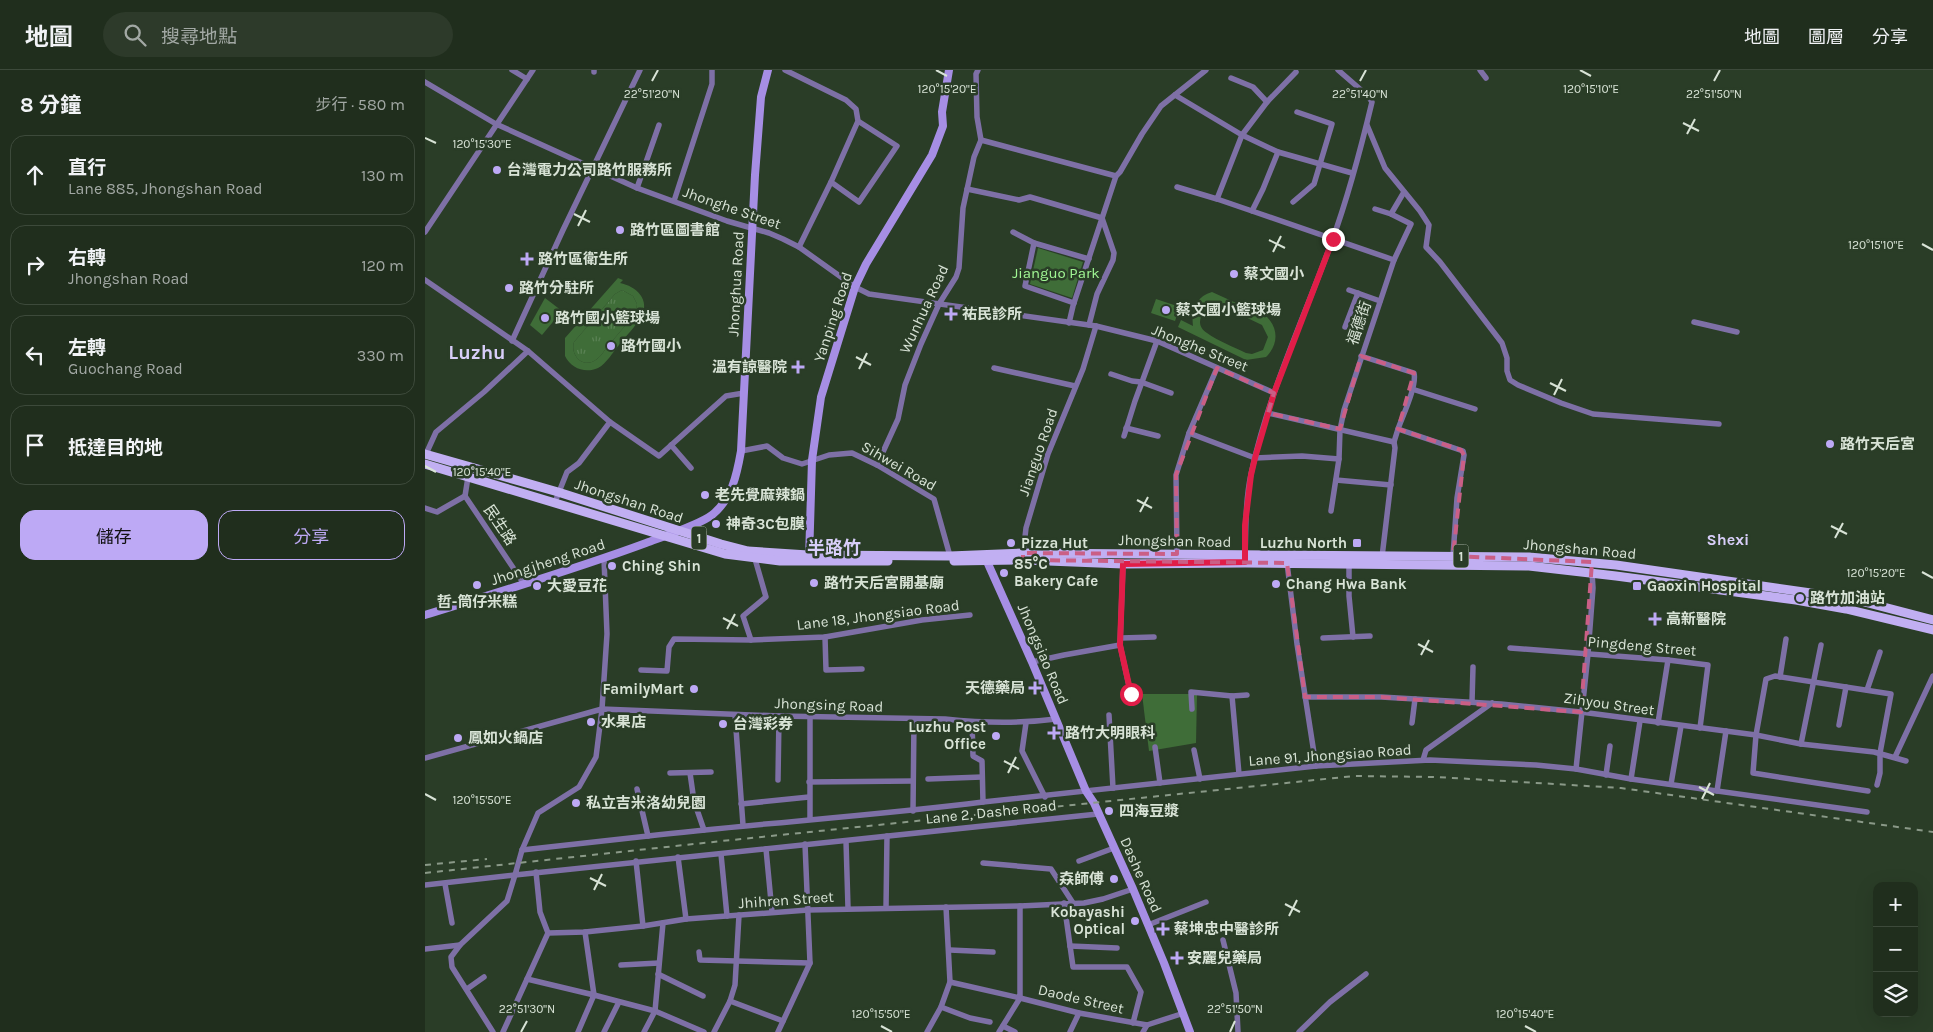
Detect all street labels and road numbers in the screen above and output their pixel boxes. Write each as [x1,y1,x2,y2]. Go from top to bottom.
street label: Jhonghe Street [681,183,784,233]
street label: Jhonghua Road [724,231,748,337]
street label: Wunhua Road [896,262,952,356]
street label: Yanping Road [810,270,856,364]
street label: 福德街 [1343,299,1375,347]
street label: Jhonghe Street [1149,320,1251,376]
street label: Jianguo Road [1015,406,1061,498]
street label: Sihwei Road [858,437,940,495]
street label: Jhongshan Road [572,475,686,527]
street label: 民生路 [480,501,520,549]
road number: 1 [691,526,707,549]
street label: Jhongshan Road [1118,531,1232,551]
street label: Jhongjheng Road [489,535,607,589]
street label: Jhongshan Road [1523,535,1637,563]
road number: 1 [1453,544,1469,568]
street label: Lane 18, Jhongsiao Road [795,596,961,634]
street label: Jhongsiao Road [1014,601,1072,707]
street label: Pingdeng Street [1587,632,1698,660]
street label: Zihyou Street [1562,689,1656,719]
street label: Jhongsing Road [774,694,884,716]
street label: Lane 91, Jhongsiao Road [1248,740,1412,770]
street label: Lane 2, Dashe Road [924,796,1058,828]
street label: Dashe Road [1116,834,1166,916]
street label: Jhihren Street [738,888,835,912]
street label: Daode Street [1036,980,1126,1018]

